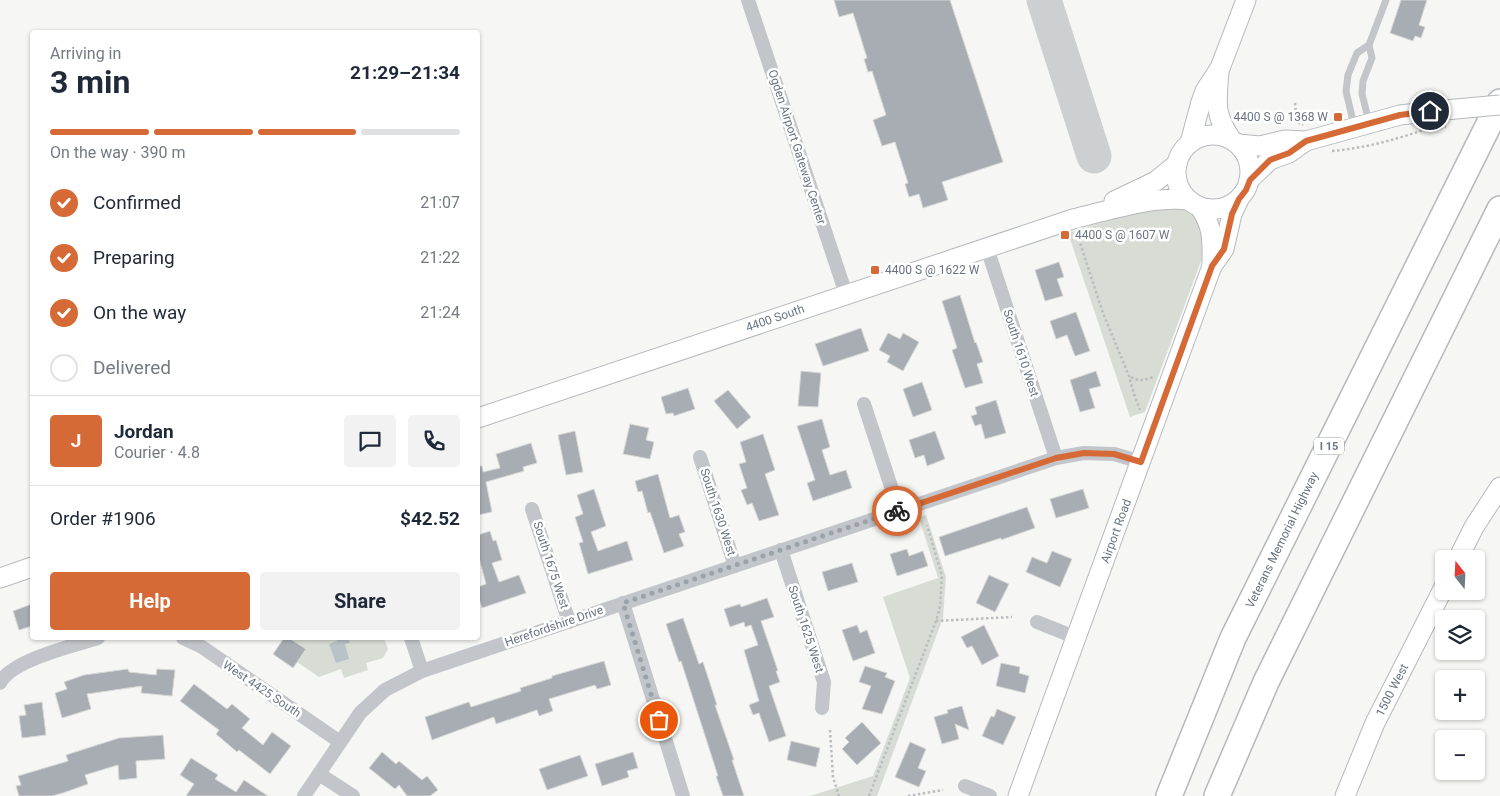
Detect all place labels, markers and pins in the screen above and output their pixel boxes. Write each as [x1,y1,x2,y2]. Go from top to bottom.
pin [1409,90,1451,132]
place label: 4400 S @ 1368 W [1234,110,1328,124]
marker: 4400 S @ 1368 W [1332,111,1344,123]
place label: 4400 S @ 1607 W [1075,228,1170,242]
marker: 4400 S @ 1607 W [1059,229,1071,241]
place label: 4400 S @ 1622 W [885,263,980,277]
marker: 4400 S @ 1622 W [869,264,881,276]
pin [638,699,680,741]

